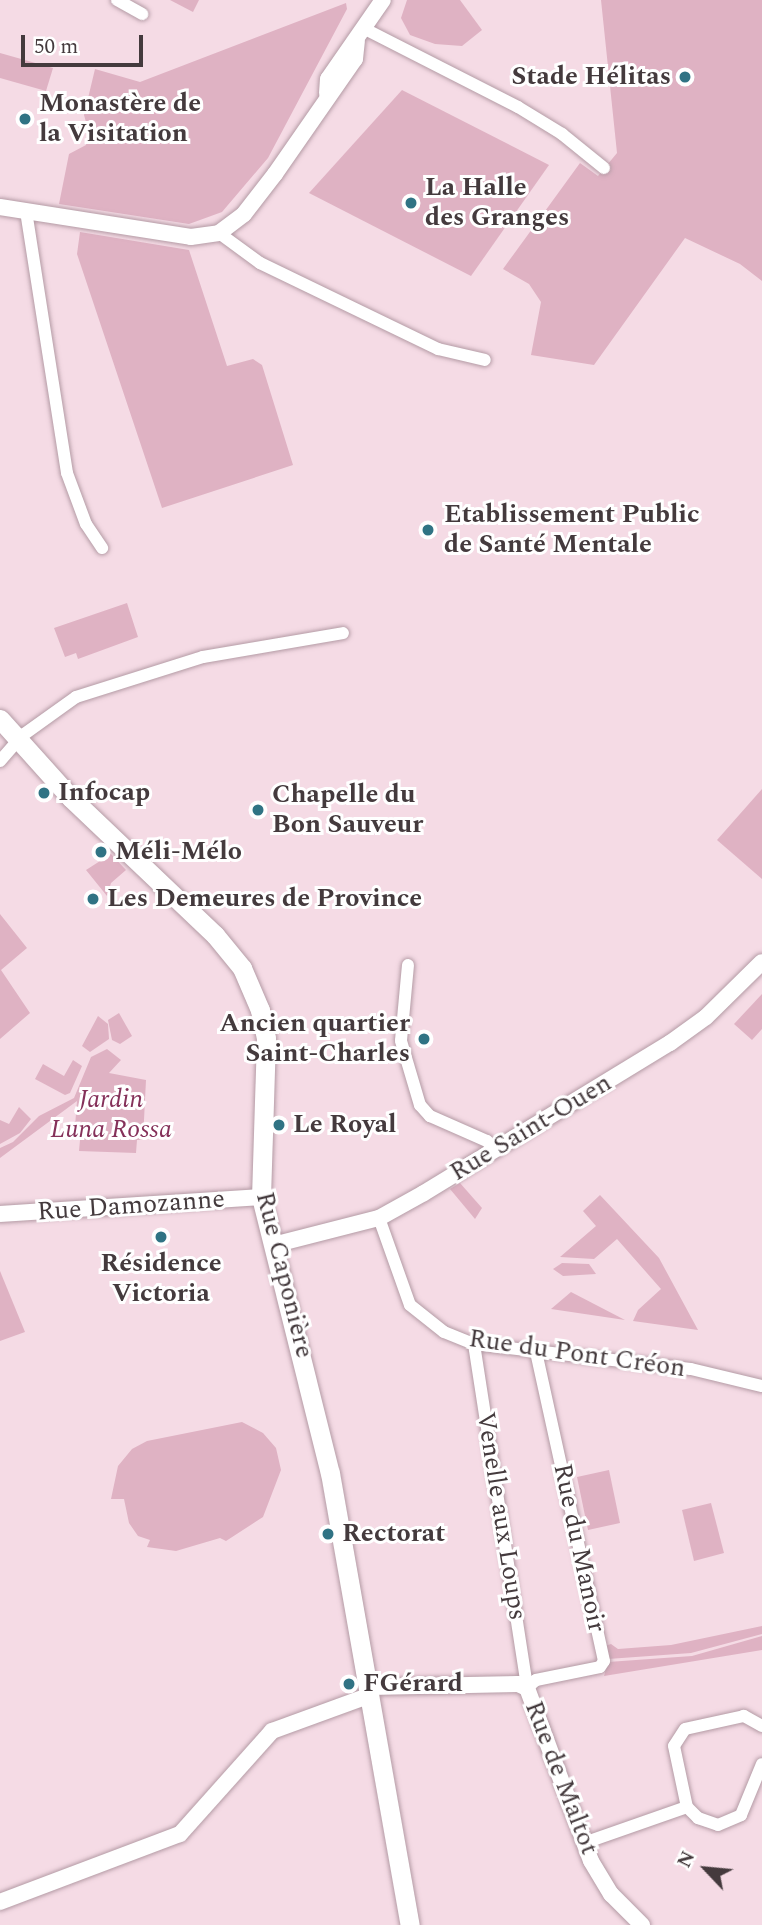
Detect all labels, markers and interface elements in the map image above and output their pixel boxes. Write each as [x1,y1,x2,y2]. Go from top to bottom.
scale bar [24,21,147,65]
text: 50 m [34,31,78,63]
place label: Stade Hélitas [511,61,671,93]
marker: Stade Hélitas [677,69,693,85]
place label: Monastère de la Visitation [39,88,201,150]
marker: Monastère de la Visitation [17,111,33,127]
place label: La Halle des Granges [425,172,569,234]
marker: La Halle des Granges [403,195,419,211]
place label: Etablissement Public de Santé Mentale [444,499,700,560]
marker: Etablissement Public de Santé Mentale [418,520,438,540]
place label: Infocap [58,777,150,809]
place label: Chapelle du Bon Sauveur [272,779,423,840]
marker: Infocap [36,785,52,801]
marker: Chapelle du Bon Sauveur [250,802,266,818]
place label: Méli-Mélo [115,836,242,868]
marker: Méli-Mélo [93,844,109,860]
place label: Les Demeures de Province [107,883,422,915]
marker: Les Demeures de Province [85,891,101,907]
place label: Ancien quartier Saint-Charles [220,1008,410,1070]
marker: Ancien quartier Saint-Charles [416,1031,432,1047]
street label: Rue Saint-Ouen [445,1068,617,1188]
park label: Jardin Luna Rossa [50,1084,172,1146]
place label: Le Royal [293,1109,397,1141]
marker: Le Royal [271,1117,287,1133]
street label: Rue Damozanne [36,1184,226,1228]
street label: Rue Caponière [248,1189,320,1361]
marker: Résidence Victoria [153,1229,169,1245]
place label: Résidence Victoria [100,1248,222,1310]
street label: Rue du Pont Créon [467,1323,687,1385]
street label: Venelle aux Loups [469,1410,533,1622]
street label: Rue du Manoir [546,1461,612,1635]
place label: Rectorat [342,1518,445,1550]
marker: Rectorat [320,1526,336,1542]
place label: FGérard [363,1668,463,1700]
marker: FGérard [341,1676,357,1692]
street label: Rue de Maltot [517,1697,605,1859]
north arrow [671,1834,741,1904]
text: N [670,1846,703,1873]

